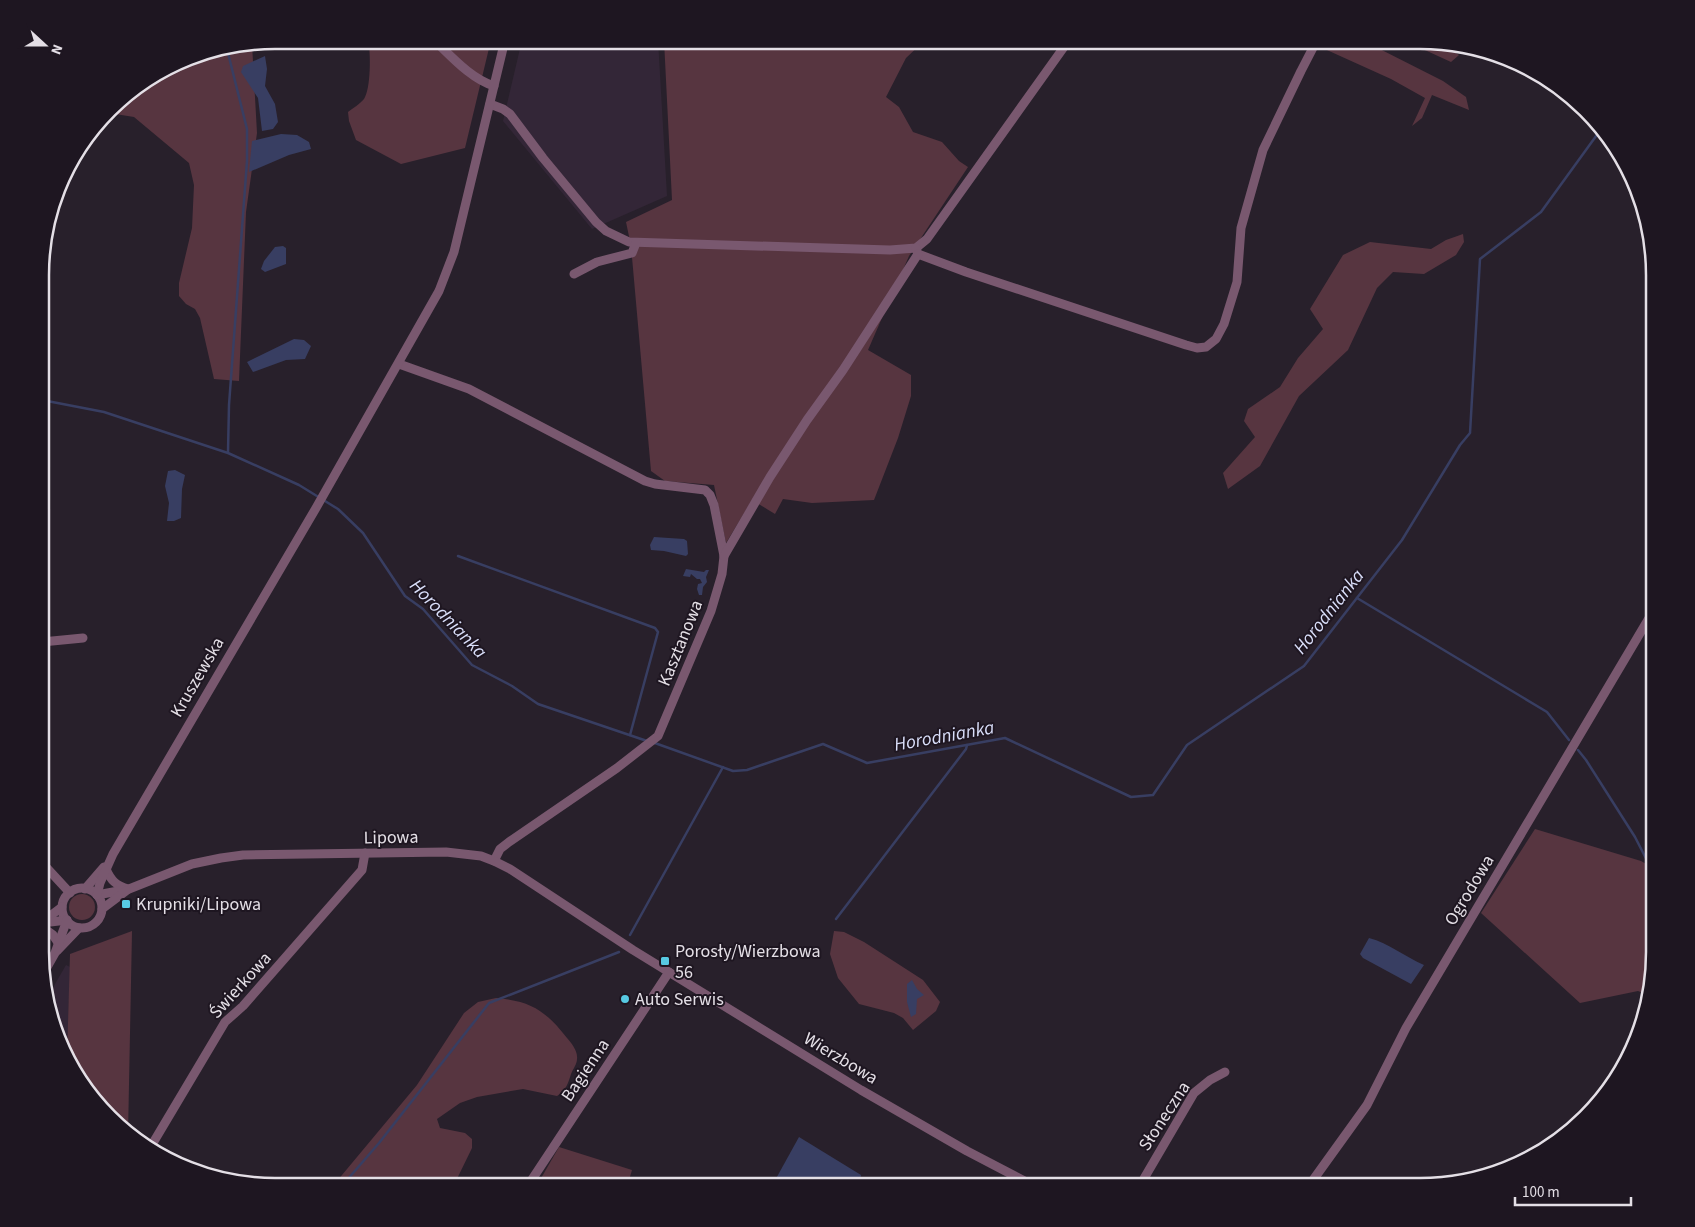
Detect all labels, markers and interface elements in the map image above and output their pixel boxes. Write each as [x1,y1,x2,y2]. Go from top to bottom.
north arrow [20,20,70,70]
text: N [45,41,67,57]
water label: Horodnianka [1287,564,1371,660]
water label: Horodnianka [403,573,493,665]
street label: Kasztanowa [652,596,709,690]
street label: Kruszewska [164,633,230,722]
water label: Horodnianka [892,714,997,759]
street label: Lipowa [363,825,419,850]
street label: Ogrodowa [1439,850,1500,930]
place label: Krupniki/Lipowa [136,892,261,917]
marker: Krupniki/Lipowa [120,898,132,910]
place label: Porosły/Wierzbowa 56 [675,939,820,985]
street label: Świerkowa [204,946,277,1024]
marker: Porosły/Wierzbowa 56 [659,955,671,967]
place label: Auto Serwis [635,987,724,1012]
marker: Auto Serwis [619,993,631,1005]
street label: Wierzbowa [799,1026,883,1090]
street label: Bagienna [555,1034,616,1107]
street label: Słoneczna [1133,1077,1196,1156]
scale bar [1515,1174,1631,1206]
text: 100 m [1522,1182,1560,1203]

